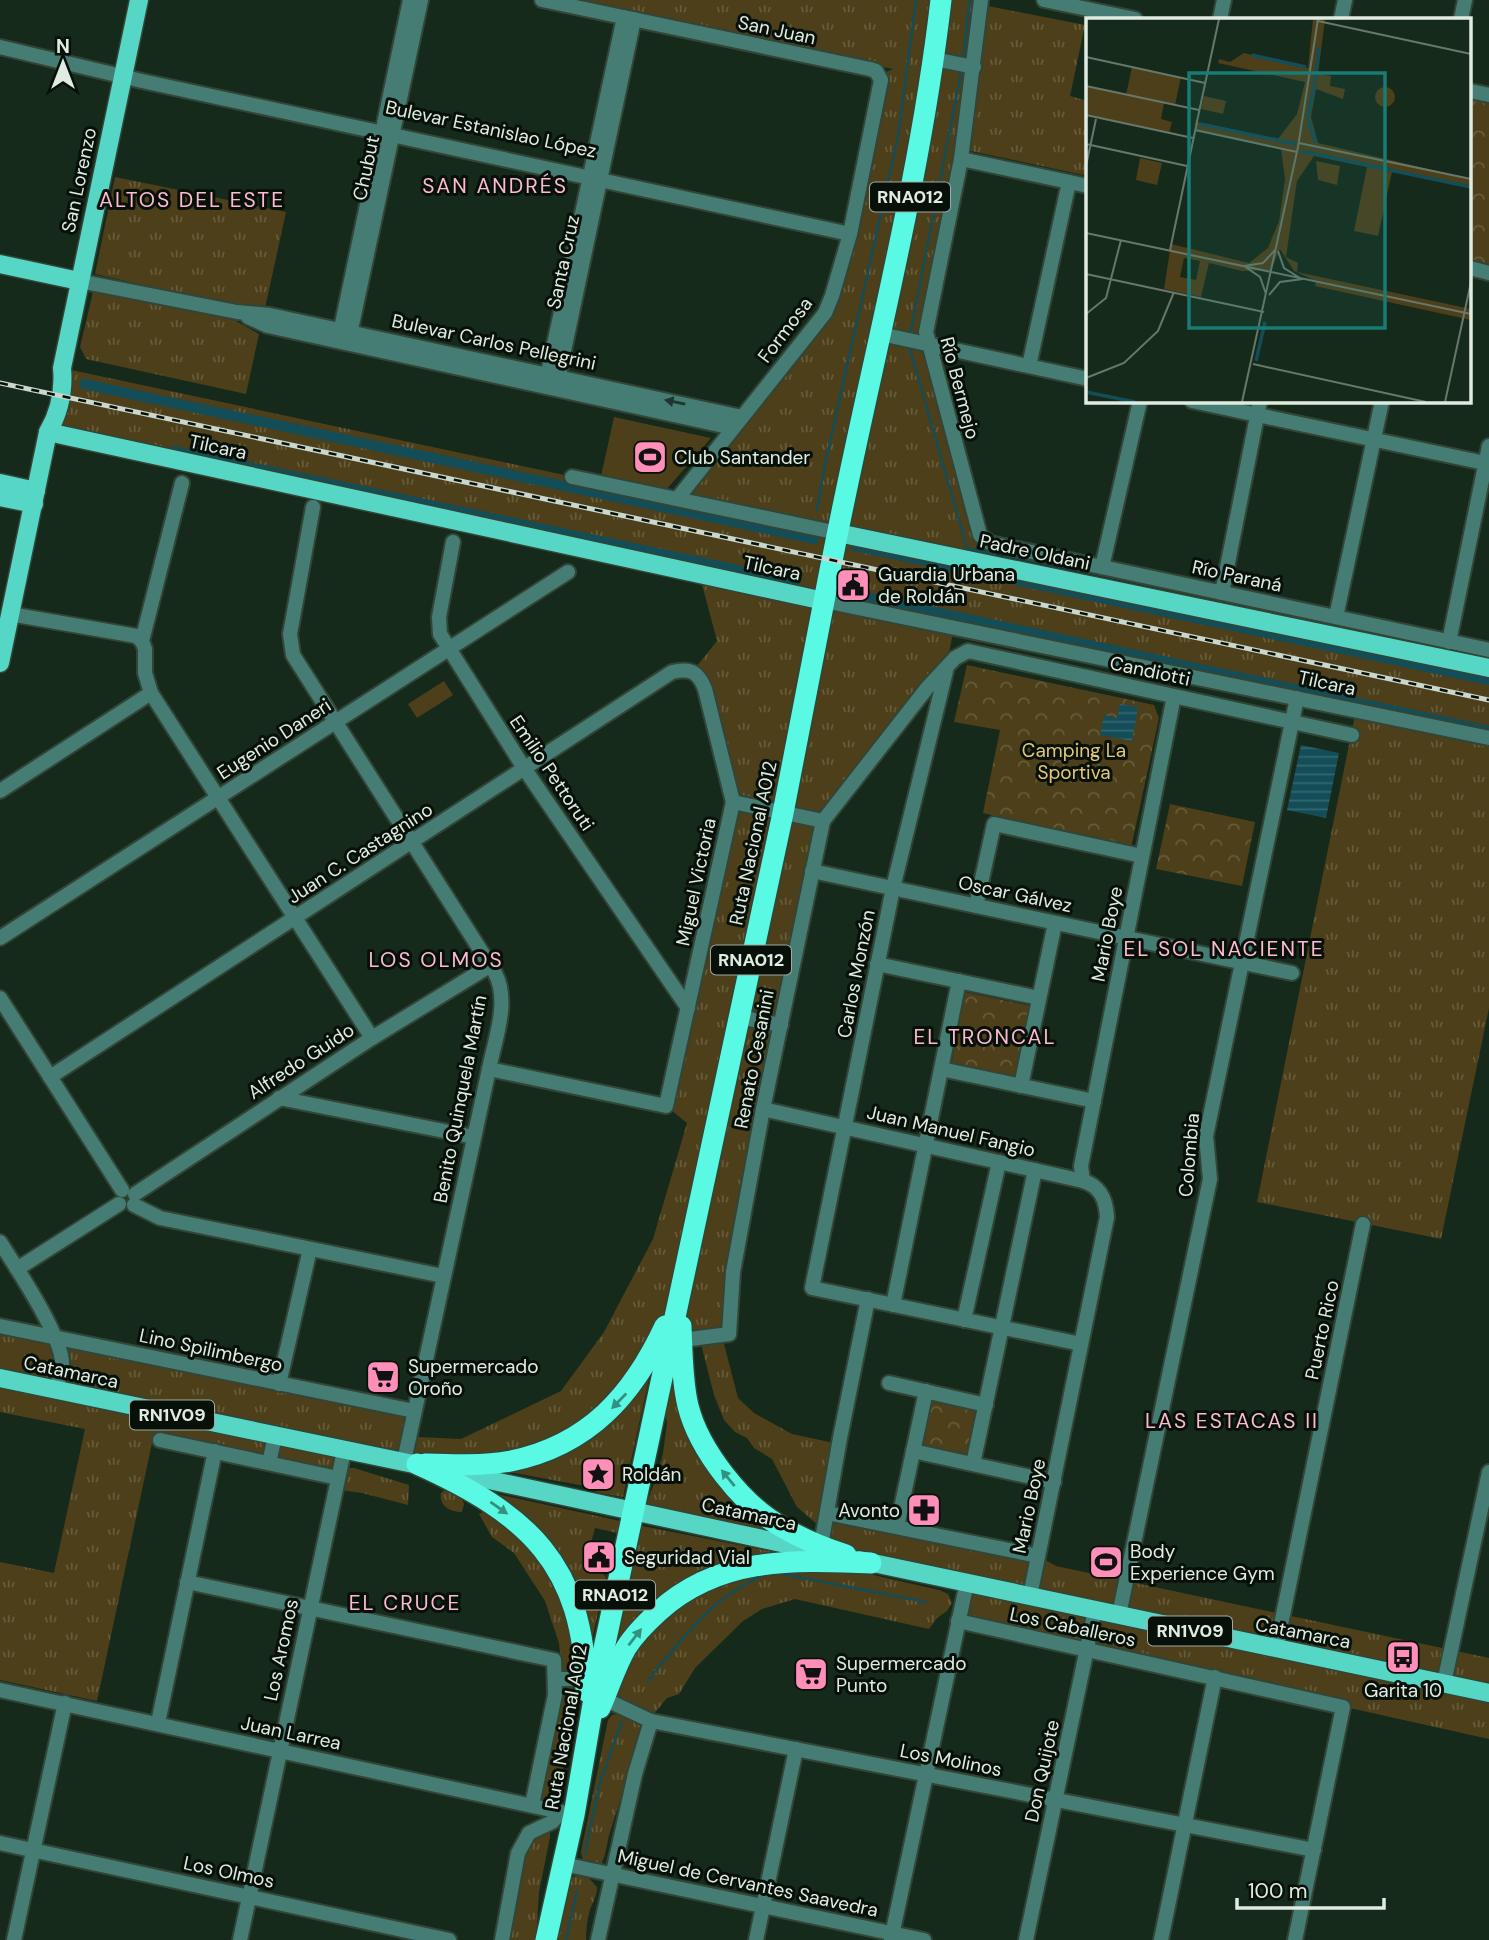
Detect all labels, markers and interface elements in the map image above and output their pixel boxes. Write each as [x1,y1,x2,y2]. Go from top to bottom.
street label: San Juan [736,10,818,50]
inset map [1086,18,1472,402]
north arrow [28,28,98,98]
text: N [56,34,70,59]
street label: Bulevar Estanislao López [383,94,599,164]
street label: San Lorenzo [56,125,102,235]
street label: Chubut [347,133,385,203]
district label: SAN ANDRÉS [422,172,568,200]
road number: RNA012 [870,182,950,212]
district label: ALTOS DEL ESTE [99,186,285,214]
street label: Santa Cruz [541,213,585,311]
street label: Formosa [752,292,818,368]
street label: Bulevar Carlos Pellegrini [390,308,598,376]
street label: Río Bermejo [934,334,986,442]
one-way arrow [664,397,686,408]
street label: Tilcara [187,429,249,465]
sports icon: Club Santander [631,438,669,476]
place label: Club Santander [674,445,810,470]
street label: Padre Oldani [978,528,1092,576]
street label: Tilcara [741,550,803,586]
street label: Río Paraná [1190,554,1284,598]
place label: Guardia Urbana de Roldán [878,562,1015,609]
public building icon: Guardia Urbana de Roldán [834,566,872,604]
street label: Candiotti [1107,650,1193,692]
street label: Tilcara [1296,665,1358,701]
street label: Eugenio Daneri [212,693,336,785]
street label: Emilio Pettoruti [504,710,600,836]
park label: Camping La Sportiva [1022,738,1126,785]
street label: Ruta Nacional A012 [723,758,783,927]
street label: Juan C. Castagnino [283,797,437,909]
street label: Miguel Victoria [670,816,722,948]
street label: Oscar Gálvez [956,870,1074,918]
street label: Mario Boye [1086,884,1128,984]
street label: Carlos Monzón [831,908,881,1040]
district label: EL SOL NACIENTE [1123,935,1325,963]
road number: RNA012 [711,945,791,974]
district label: LOS OLMOS [368,946,504,974]
street label: Renato Cesanini [728,987,780,1131]
street label: Benito Quinquela Martín [428,993,492,1205]
street label: Alfredo Guido [243,1017,359,1105]
district label: EL TRONCAL [913,1023,1057,1051]
street label: Juan Manuel Fangio [864,1099,1038,1163]
street label: Colombia [1173,1112,1205,1198]
street label: Puerto Rico [1299,1278,1345,1382]
street label: Lino Spilimbergo [137,1323,285,1377]
street label: Catamarca [21,1350,121,1394]
place label: Supermercado Oroño [408,1354,538,1401]
supermarket icon: Supermercado Oroño [364,1358,402,1396]
one-way arrow [610,1392,627,1409]
road number: RN1V09 [130,1400,214,1430]
district label: LAS ESTACAS II [1145,1407,1319,1435]
place icon: Roldán [579,1455,617,1493]
street label: Mario Boye [1007,1456,1051,1556]
place label: Roldán [622,1462,681,1487]
one-way arrow [720,1469,736,1487]
pharmacy icon: Avonto [905,1491,943,1529]
street label: Catamarca [699,1492,799,1536]
place label: Avonto [838,1498,900,1523]
one-way arrow [490,1501,508,1515]
public building icon: Seguridad Vial [580,1538,618,1576]
place label: Body Experience Gym [1130,1539,1275,1586]
sports icon: Body Experience Gym [1087,1543,1125,1581]
place label: Seguridad Vial [624,1545,750,1570]
road number: RNA012 [575,1580,655,1610]
district label: EL CRUCE [349,1589,461,1617]
street label: Los Aromos [258,1597,304,1703]
street label: Los Caballeros [1008,1601,1138,1653]
street label: Catamarca [1253,1612,1353,1654]
road number: RN1V09 [1148,1616,1232,1646]
one-way arrow [628,1628,643,1646]
bus stop icon: Garita 10 [1384,1638,1422,1676]
street label: Ruta Nacional A012 [539,1642,593,1812]
place label: Supermercado Punto [836,1651,966,1698]
supermarket icon: Supermercado Punto [792,1655,830,1693]
place label: Garita 10 [1364,1678,1442,1703]
street label: Juan Larrea [239,1710,343,1756]
street label: Don Quijote [1019,1718,1065,1824]
street label: Los Molinos [898,1738,1004,1782]
street label: Miguel de Cervantes Saavedra [615,1843,881,1923]
street label: Los Olmos [181,1850,277,1894]
scale bar [1237,1867,1384,1911]
text: 100 m [1248,1877,1308,1905]

